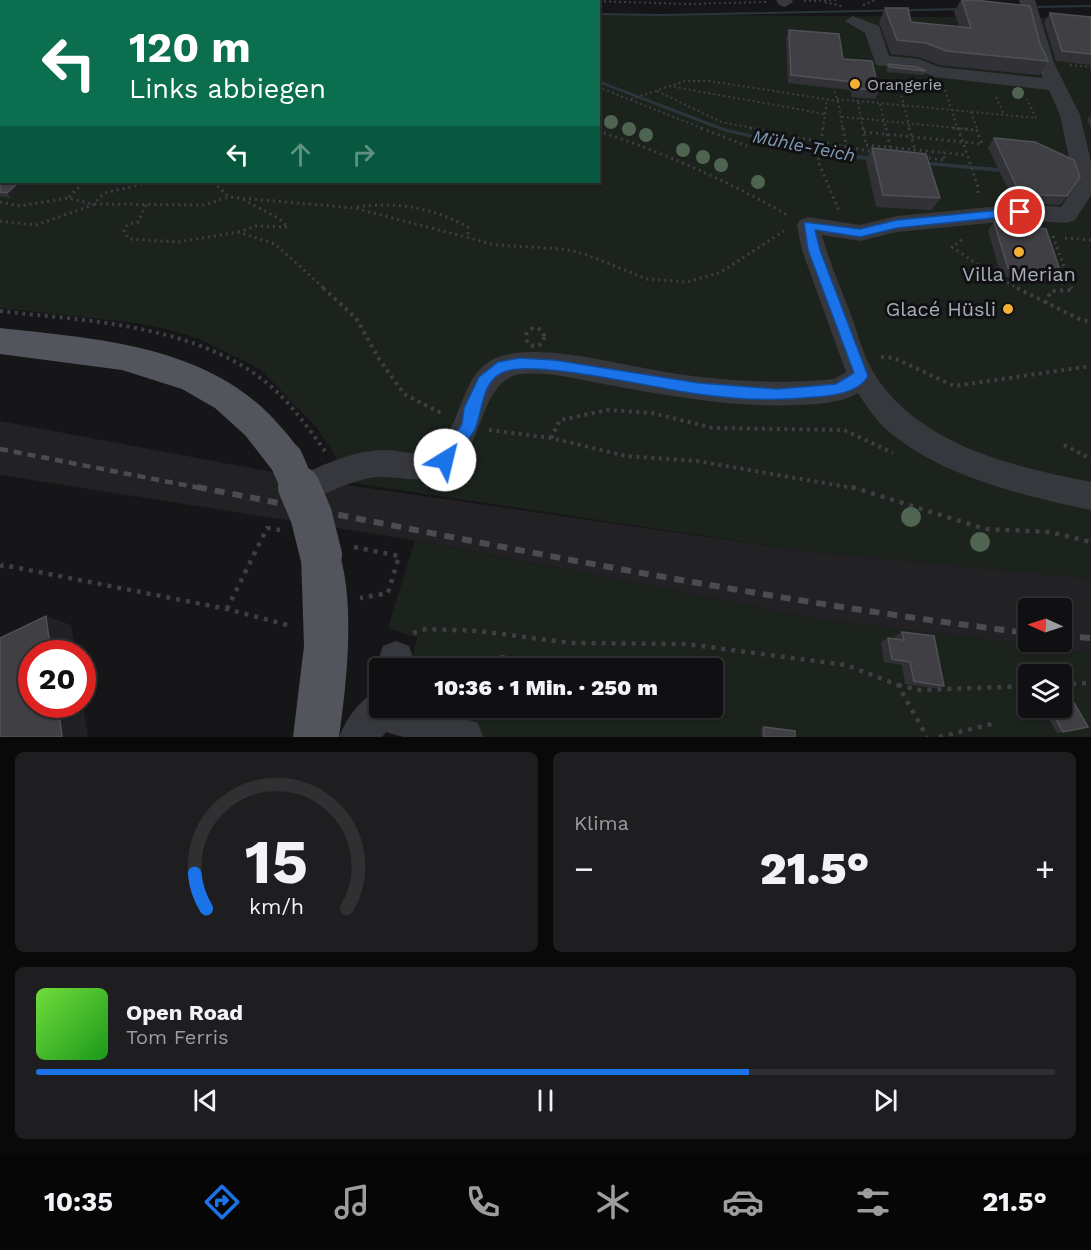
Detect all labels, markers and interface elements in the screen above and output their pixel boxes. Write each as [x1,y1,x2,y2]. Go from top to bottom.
text: 120 m [129,23,251,72]
icon: left [30,24,108,102]
text: Links abbiegen [129,73,326,105]
place label: Orangerie [867,75,942,94]
marker: Orangerie [848,77,862,91]
water label: Mühle-Teich [751,125,857,166]
icon: left [221,138,254,171]
icon: ahead [284,138,317,171]
icon: right [347,138,380,171]
pin [994,186,1045,237]
icon: arrive [1003,195,1036,228]
marker: Villa Merian [1012,245,1026,259]
place label: Villa Merian [962,262,1076,286]
place label: Glacé Hüsli [886,297,996,321]
marker: Glacé Hüsli [1001,302,1015,316]
position arrow [413,428,477,492]
north arrow [1018,598,1072,652]
map controls [1018,598,1072,718]
speed limit sign: 20 [18,640,96,718]
button: layers [1018,664,1072,718]
text: 10:36 · 1 Min. · 250 m [434,675,658,700]
text: Klima [574,811,629,835]
text: 15 [245,825,308,898]
text: 21.5° [760,842,869,895]
text: − [574,849,594,888]
text: + [1035,849,1055,888]
text: km/h [249,894,304,919]
text: Open Road [126,1000,243,1025]
text: Tom Ferris [126,1025,229,1049]
icon: previous [189,1084,222,1117]
icon: pause [529,1084,562,1117]
icon: next [869,1084,902,1117]
icon: directions [201,1181,243,1223]
icon: music [331,1181,373,1223]
icon: phone [462,1181,504,1223]
icon: climate [592,1181,634,1223]
icon: car [722,1181,764,1223]
icon: filters [852,1181,894,1223]
text: 10:35 [44,1186,113,1218]
text: 21.5° [982,1186,1047,1218]

